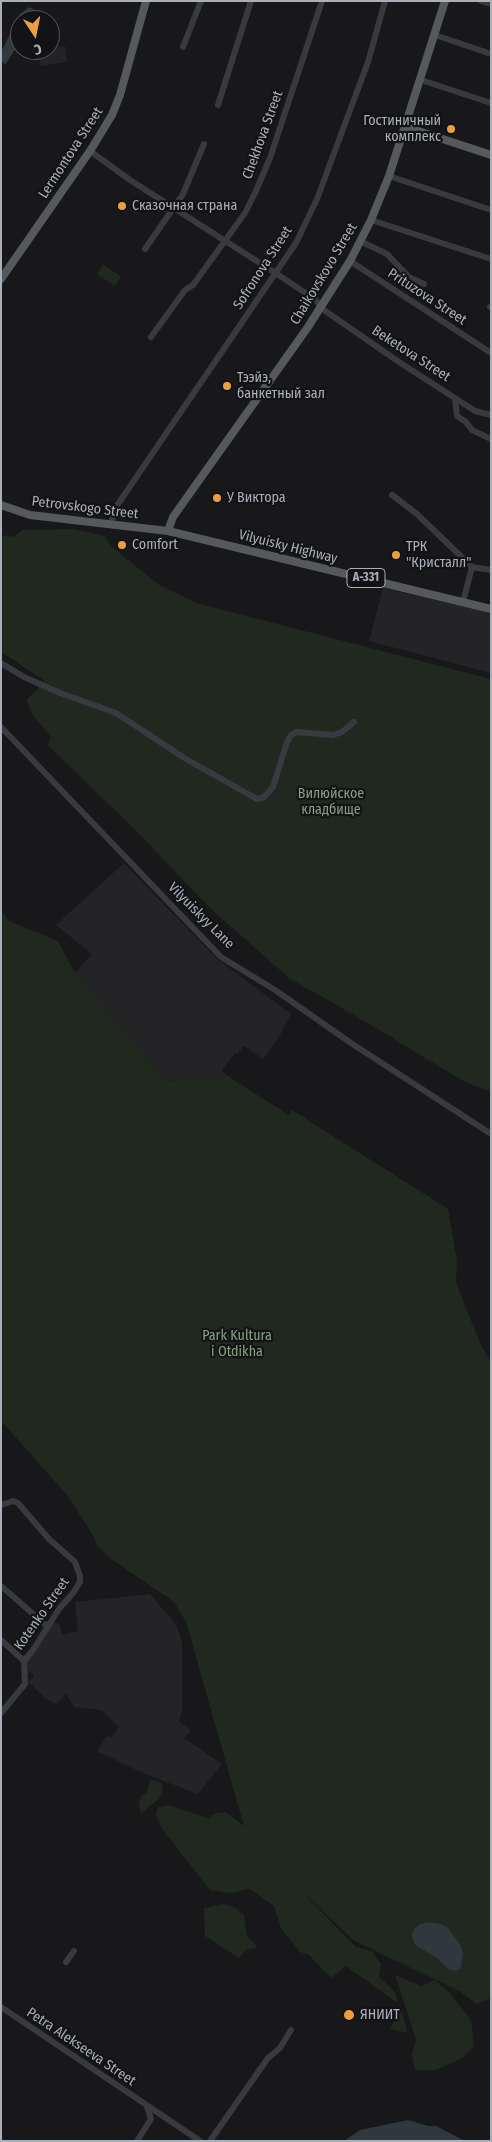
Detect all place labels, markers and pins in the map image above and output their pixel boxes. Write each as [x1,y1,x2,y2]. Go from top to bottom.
place label: Гостиничный комплекс [363,113,441,146]
marker: Гостиничный комплекс [445,123,457,135]
place label: Сказочная страна [132,198,237,214]
marker: Сказочная страна [116,200,128,212]
place label: Тээйэ, банкетный зал [237,370,325,402]
marker: Тээйэ, банкетный зал [221,380,233,392]
place label: У Виктора [227,490,286,506]
marker: У Виктора [211,492,223,504]
place label: Comfort [132,537,178,553]
marker: Comfort [116,539,128,551]
place label: ТРК "Кристалл" [406,539,471,572]
marker: ТРК "Кристалл" [390,549,402,561]
place label: ЯНИИТ [360,2007,400,2023]
marker: ЯНИИТ [342,2008,356,2022]

